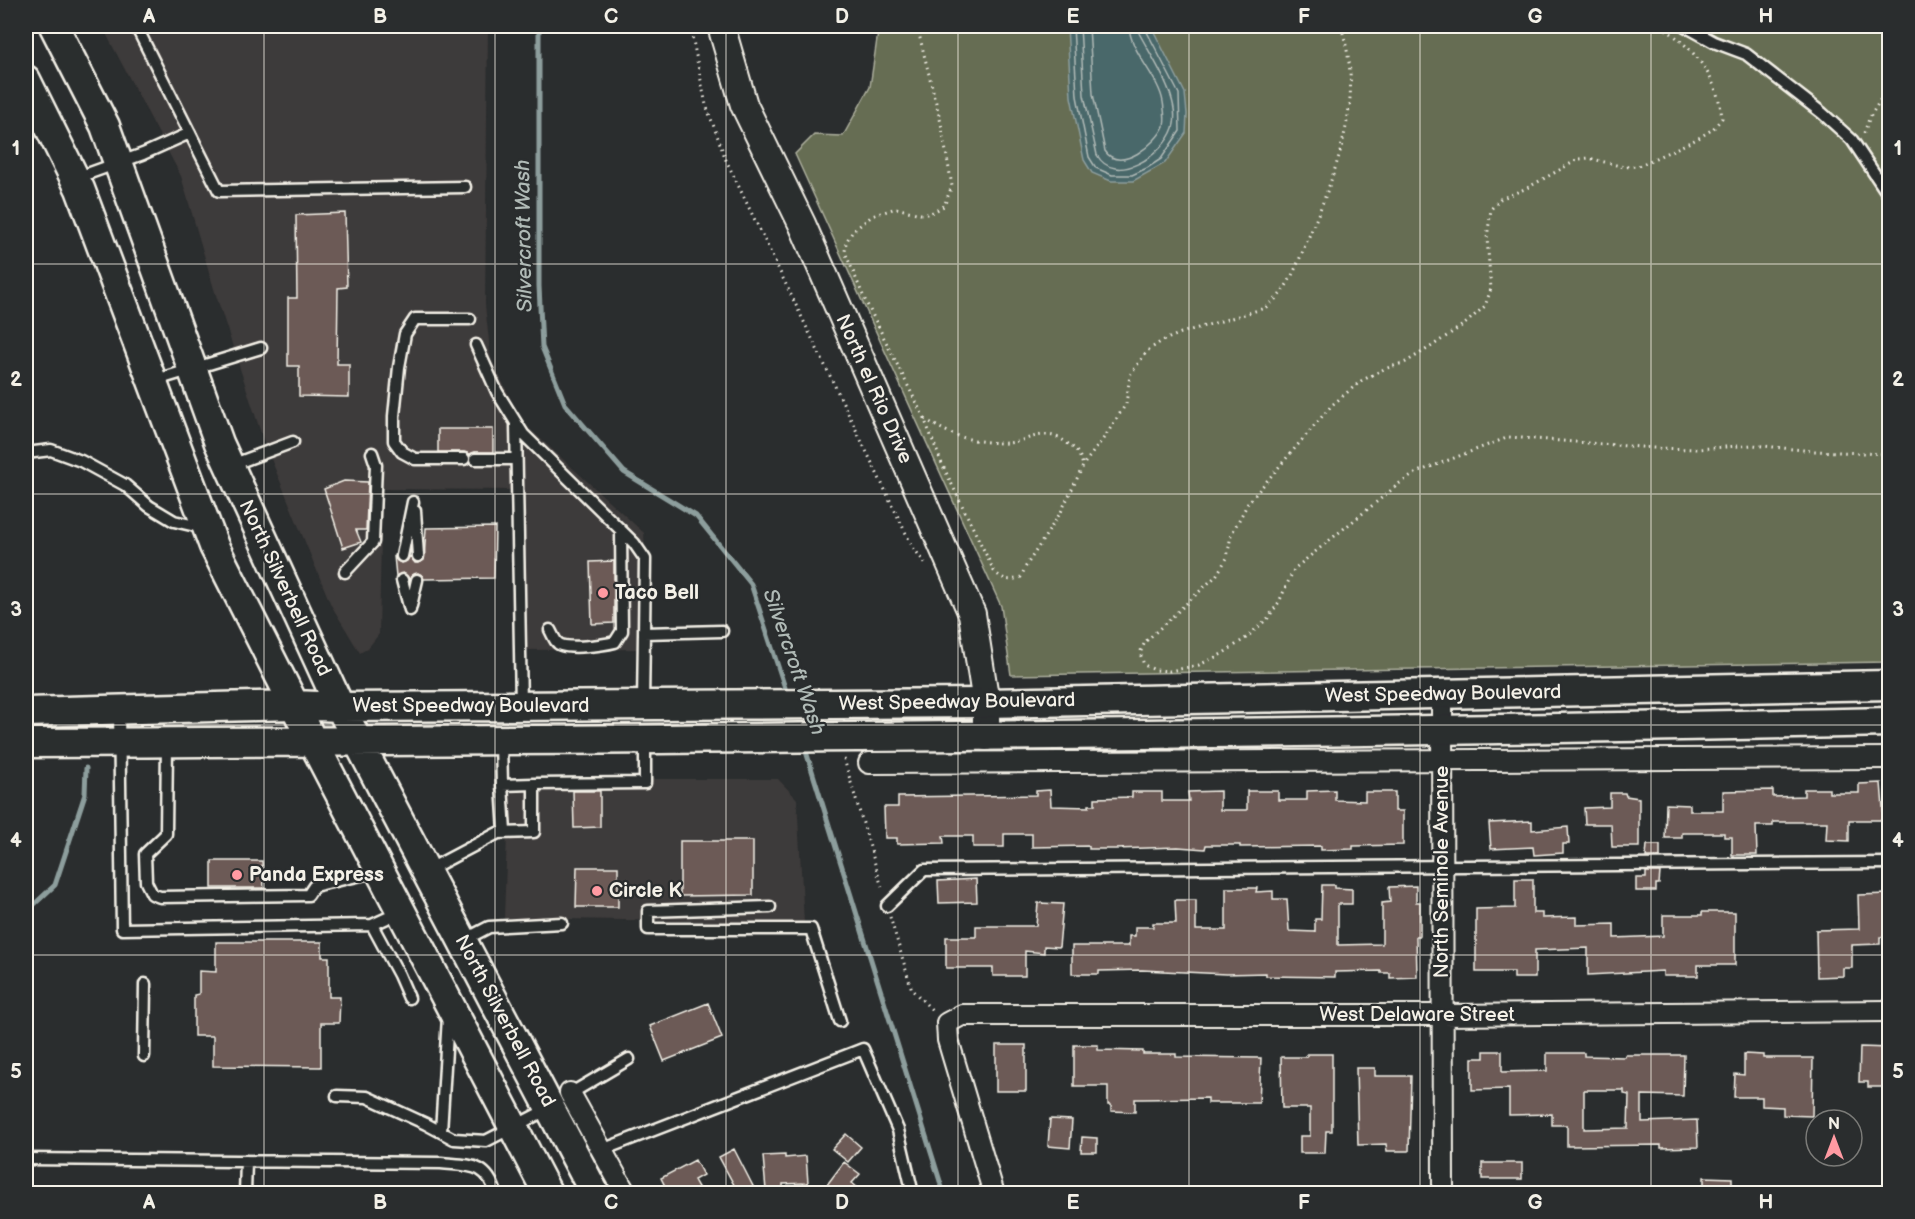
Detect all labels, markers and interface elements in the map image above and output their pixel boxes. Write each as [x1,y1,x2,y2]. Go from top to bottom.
text: A [142,5,156,29]
text: B [373,5,387,29]
text: C [604,5,618,29]
text: D [835,5,849,29]
text: E [1067,5,1080,29]
text: F [1298,5,1310,29]
text: G [1528,5,1543,29]
text: H [1759,5,1773,29]
text: 1 [12,137,20,161]
text: 1 [1894,137,1902,161]
water label: Silvercroft Wash [510,159,538,313]
street label: North el Rio Drive [830,311,918,467]
text: 2 [10,368,22,392]
text: 2 [1892,368,1904,392]
street label: North Silverbell Road [234,496,336,680]
place label: Taco Bell [615,581,699,605]
marker: Taco Bell [596,586,610,600]
water label: Silvercroft Wash [757,586,831,739]
text: 3 [10,598,22,622]
text: 3 [1892,598,1904,622]
street label: West Speedway Boulevard [1324,680,1562,708]
street label: West Speedway Boulevard [838,688,1076,716]
street label: West Speedway Boulevard [353,694,589,718]
street label: North Seminole Avenue [1430,766,1454,978]
text: 4 [10,829,22,853]
text: 4 [1892,829,1904,853]
place label: Panda Express [249,863,384,887]
marker: Panda Express [230,868,244,882]
place label: Circle K [609,879,682,903]
marker: Circle K [590,884,604,898]
street label: North Silverbell Road [449,931,561,1111]
street label: West Delaware Street [1319,1003,1515,1027]
text: 5 [10,1060,22,1084]
text: 5 [1892,1060,1904,1084]
north arrow [1804,1108,1864,1168]
text: N [1828,1115,1840,1134]
text: A [142,1191,156,1215]
text: B [373,1191,387,1215]
text: C [604,1191,618,1215]
text: D [835,1191,849,1215]
text: E [1067,1191,1080,1215]
text: F [1298,1191,1310,1215]
text: G [1528,1191,1543,1215]
text: H [1759,1191,1773,1215]

